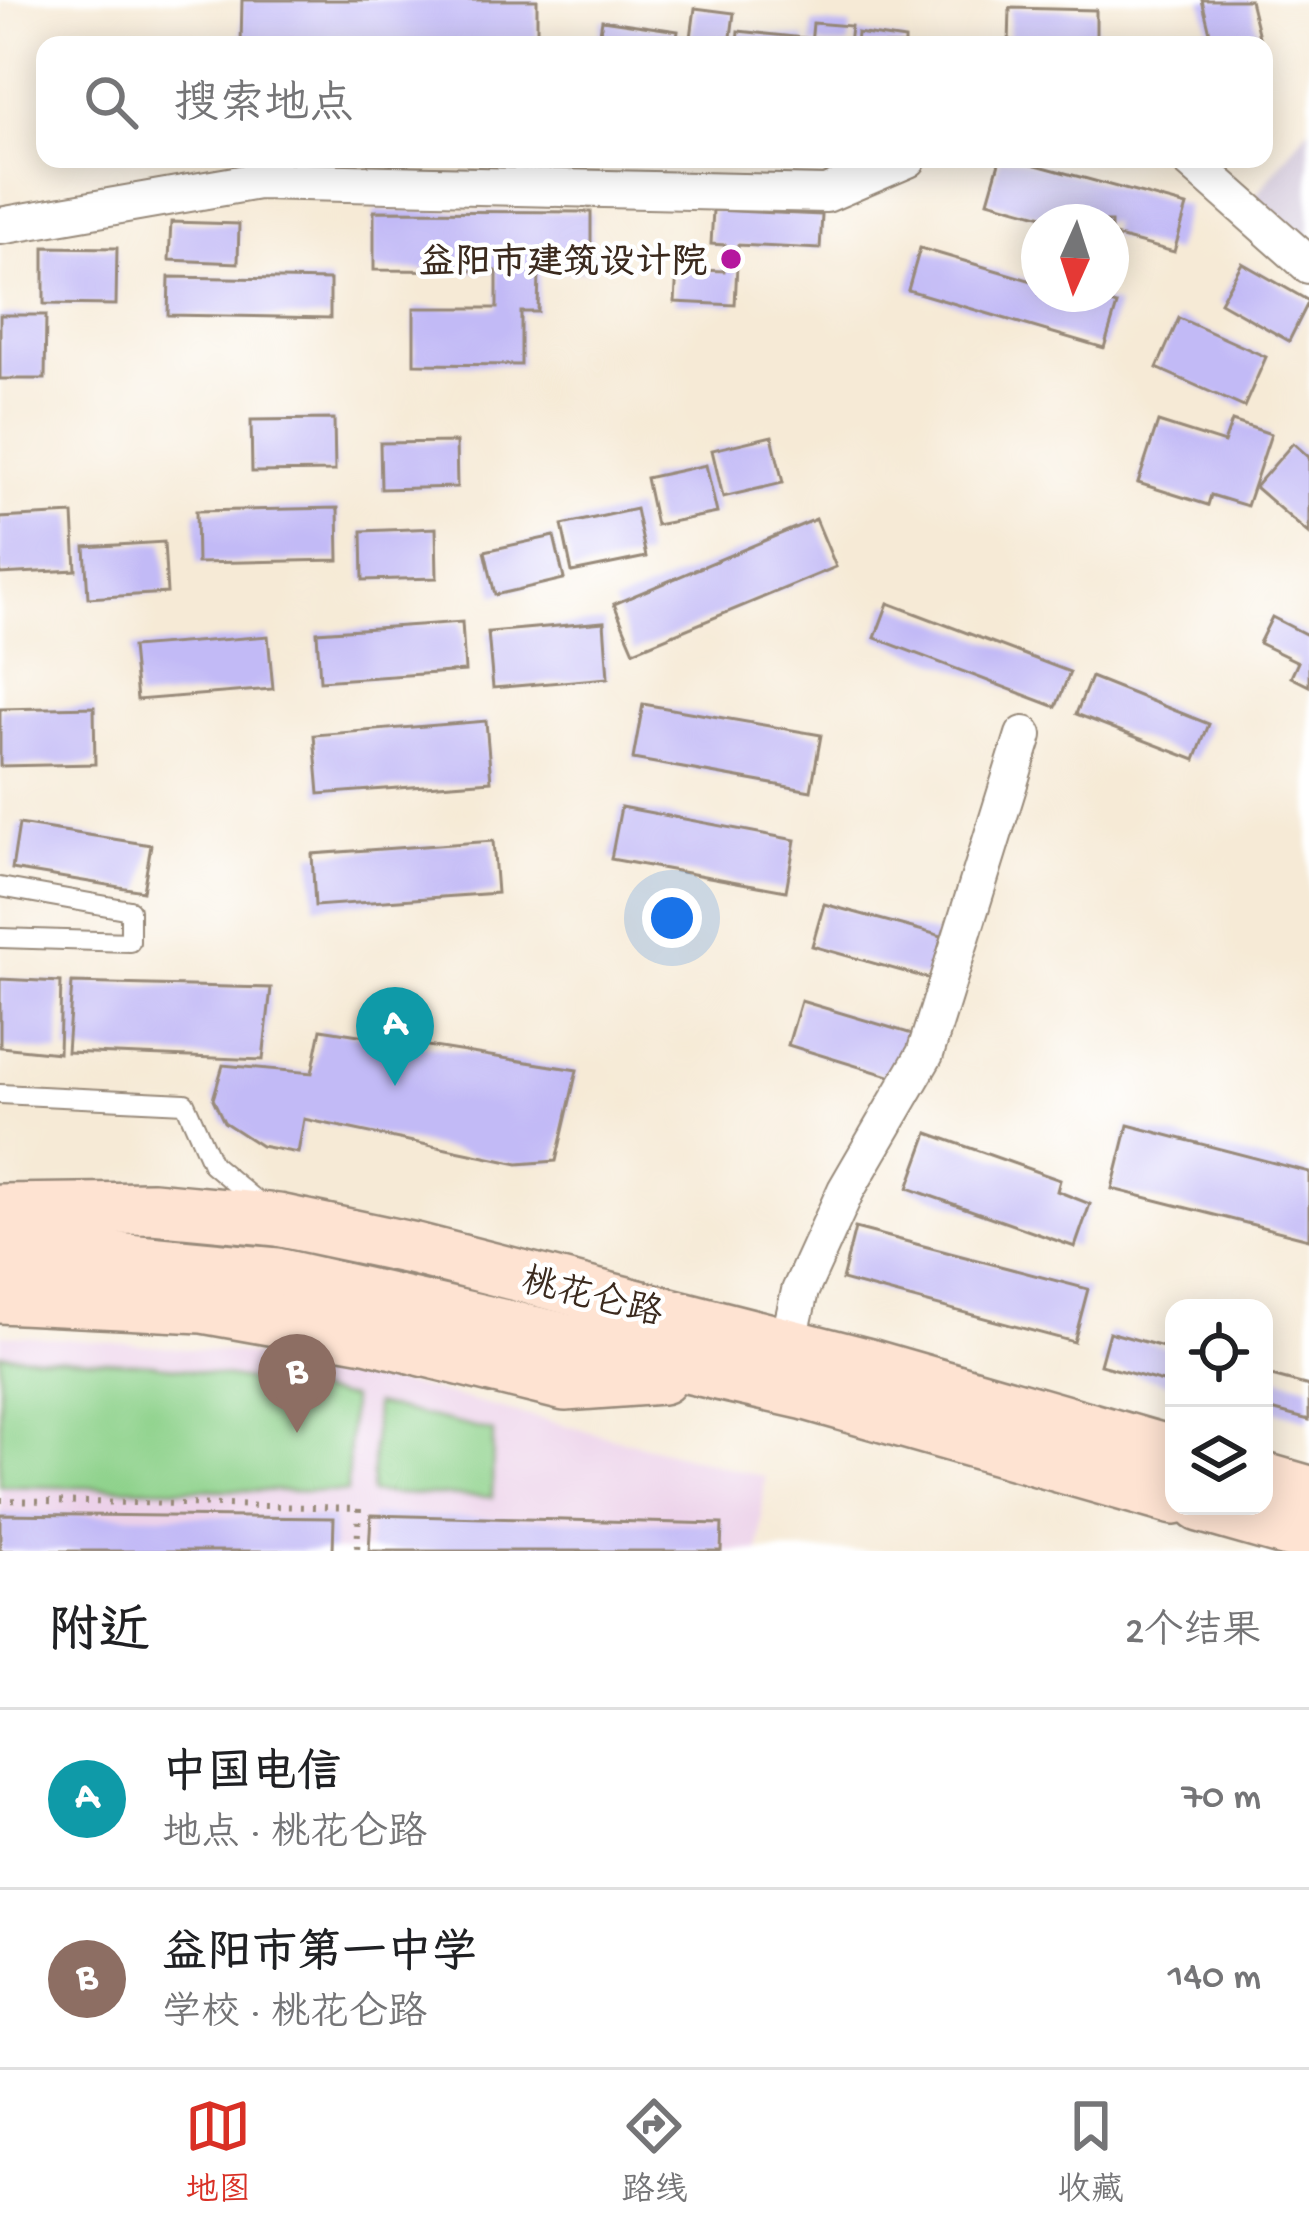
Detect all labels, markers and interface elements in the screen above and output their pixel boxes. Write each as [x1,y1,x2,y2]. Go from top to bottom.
search box [36,36,1273,168]
icon: search [78,69,144,135]
text: 搜索地点 [174,81,354,134]
north arrow [1021,204,1129,312]
place label: 益阳市建筑设计院 [419,242,707,287]
marker: 益阳市建筑设计院 [718,246,744,272]
your location [642,888,702,948]
pin: A [356,987,434,1086]
street label: 桃花仑路 [516,1260,667,1339]
map controls [1165,1299,1273,1515]
button: locate [1165,1299,1273,1407]
pin: B [258,1334,336,1433]
button: layers [1165,1407,1273,1515]
text: 附近 [48,1606,150,1666]
text: 2个结果 [1125,1611,1261,1657]
text: 中国电信 [162,1750,342,1803]
text: A [75,1776,99,1822]
text: 70 m [1182,1776,1261,1822]
text: 地点 · 桃花仑路 [162,1813,427,1859]
text: 益阳市第一中学 [162,1930,477,1983]
text: B [77,1956,97,2002]
text: 140 m [1168,1956,1261,2002]
text: 学校 · 桃花仑路 [162,1993,427,2039]
tab: 地图 [185,2093,251,2212]
tab: 路线 [621,2093,687,2212]
tab: 收藏 [1058,2093,1124,2212]

